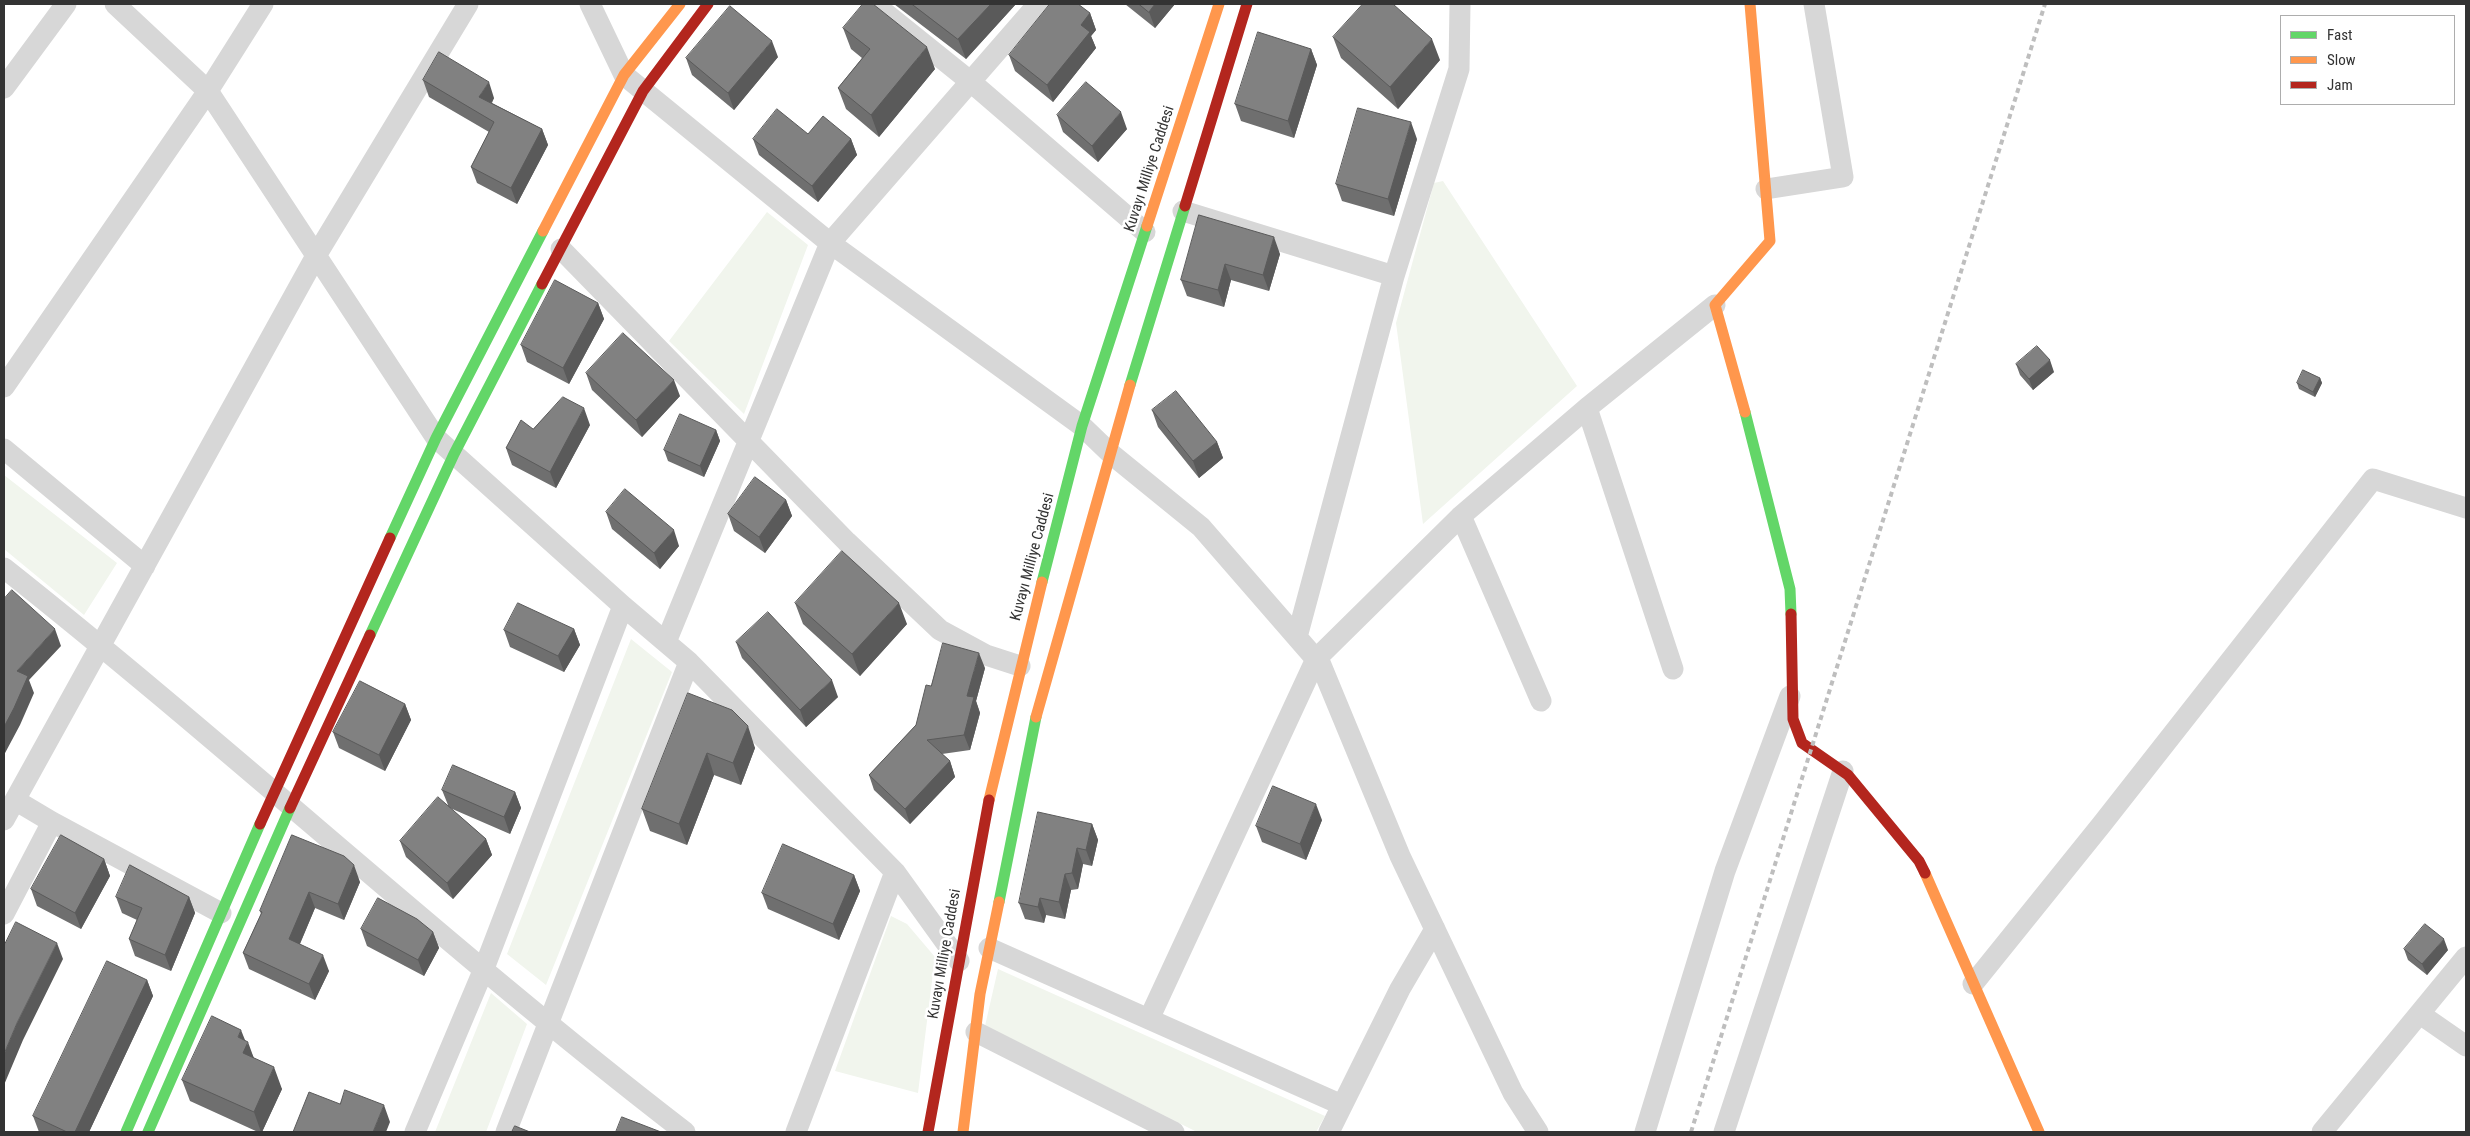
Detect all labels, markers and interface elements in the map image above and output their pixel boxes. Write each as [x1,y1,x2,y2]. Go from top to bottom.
legend [2280,15,2455,105]
text: Fast [2327,26,2352,44]
text: Slow [2327,51,2356,69]
text: Jam [2327,76,2353,94]
street label: Kuvayı Milliye Caddesi [1121,104,1179,234]
street label: Kuvayı Milliye Caddesi [1007,491,1059,623]
street label: Kuvayı Milliye Caddesi [925,888,965,1020]

